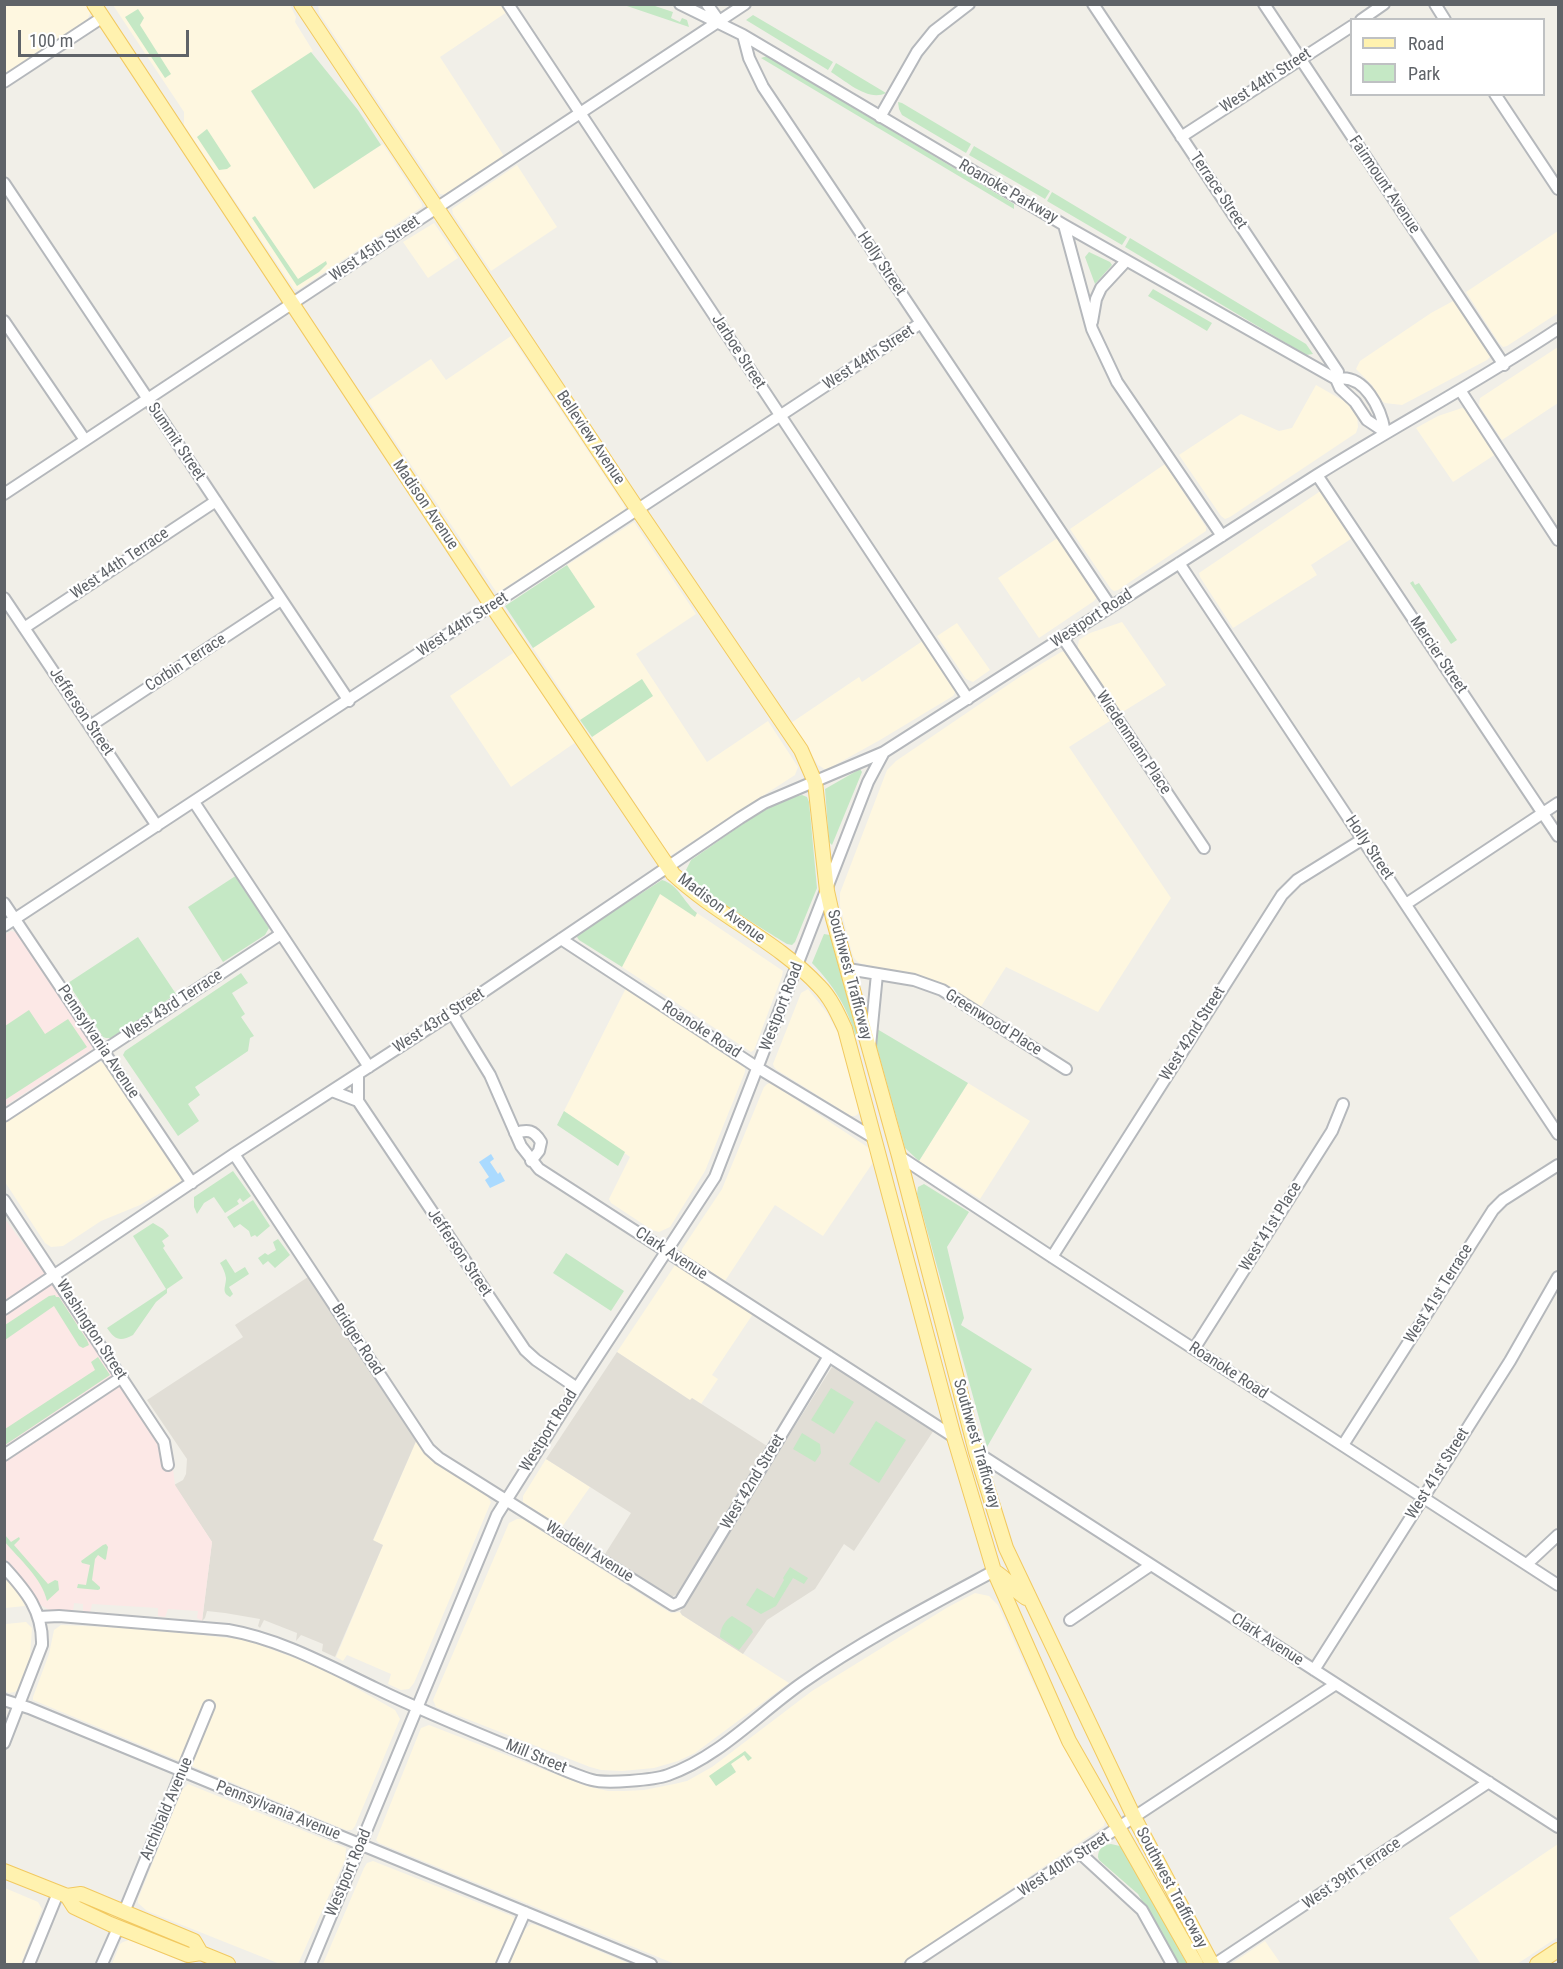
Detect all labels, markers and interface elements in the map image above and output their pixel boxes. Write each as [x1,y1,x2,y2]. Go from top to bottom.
scale bar [21,18,192,56]
legend [1350,18,1545,96]
text: 100 m [29,30,73,51]
text: Road [1408,33,1444,54]
street label: West 44th Street [1217,44,1315,118]
text: Park [1408,63,1440,84]
street label: Fairmount Avenue [1344,133,1424,237]
street label: Terrace Street [1185,149,1251,233]
street label: Roanoke Parkway [955,156,1061,228]
street label: West 45th Street [326,212,424,286]
street label: Holly Street [853,228,909,300]
street label: Jarboe Street [707,311,769,393]
street label: West 44th Street [820,321,918,395]
street label: Belleview Avenue [552,387,628,489]
street label: Summit Street [143,399,209,485]
street label: Madison Avenue [388,456,462,554]
street label: West 44th Terrace [67,524,173,604]
street label: Westport Road [1048,586,1136,652]
street label: West 44th Street [414,588,512,662]
street label: Mercier Street [1405,613,1471,697]
street label: Corbin Terrace [142,630,230,696]
street label: Jefferson Street [45,664,117,760]
street label: Wiedenmann Place [1091,688,1175,798]
street label: Holly Street [1341,812,1397,884]
street label: Madison Avenue [674,870,768,948]
street label: Southwest Trafficway [822,908,876,1042]
street label: Westport Road [756,960,808,1054]
street label: West 43rd Terrace [120,966,226,1044]
street label: Pennsylvania Avenue [53,982,143,1102]
street label: West 42nd Street [1156,983,1230,1085]
street label: West 43rd Street [390,984,488,1058]
street label: Greenwood Place [941,986,1045,1060]
street label: Roanoke Road [658,997,744,1063]
street label: West 41st Place [1236,1179,1306,1275]
street label: Jefferson Street [423,1205,495,1301]
street label: Clark Avenue [631,1224,711,1284]
street label: West 41st Terrace [1401,1241,1477,1347]
street label: Washington Street [52,1276,130,1384]
street label: Bridger Road [327,1301,387,1379]
street label: Roanoke Road [1185,1338,1271,1404]
street label: Southwest Trafficway [948,1377,1004,1511]
street label: Westport Road [516,1386,582,1476]
street label: West 41st Street [1402,1425,1474,1523]
street label: West 42nd Street [717,1431,789,1533]
street label: Waddell Avenue [541,1517,637,1587]
street label: Clark Avenue [1227,1610,1307,1670]
street label: Mill Street [503,1736,569,1778]
street label: Archibald Avenue [137,1755,197,1863]
street label: Pennsylvania Avenue [213,1777,343,1845]
street label: Southwest Trafficway [1131,1824,1211,1952]
street label: Westport Road [322,1826,376,1920]
street label: West 40th Street [1015,1828,1113,1902]
street label: West 39th Terrace [1299,1834,1405,1914]

